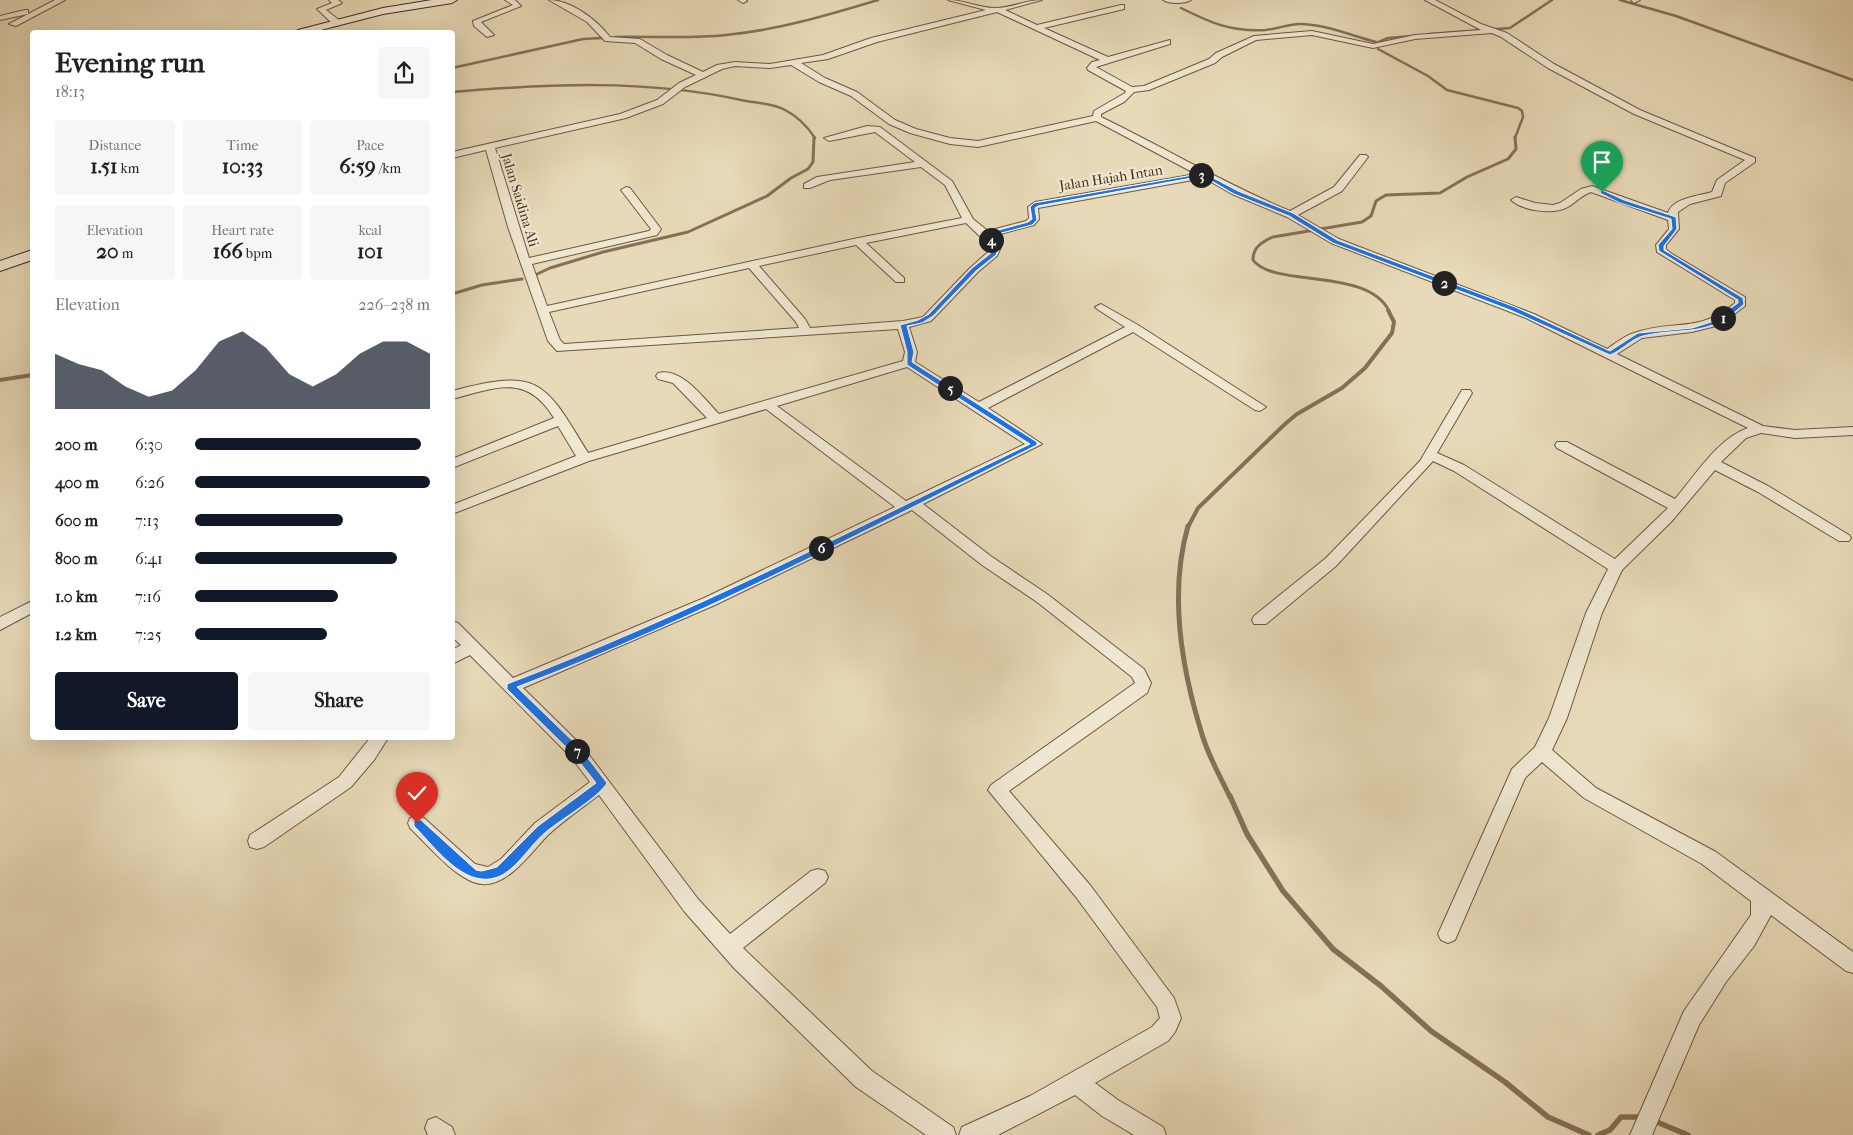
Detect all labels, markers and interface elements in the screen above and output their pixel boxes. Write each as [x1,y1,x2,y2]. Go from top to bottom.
text: Evening run [55,46,205,79]
button: share [378,47,430,99]
text: 18:13 [55,82,85,101]
text: Distance [89,137,141,154]
text: Time [227,137,258,154]
text: Pace [356,137,384,154]
pin [1581,141,1623,192]
icon: arrive [1588,148,1616,176]
street label: Jalan Saidina Ali [497,150,542,249]
text: 1.51 [90,154,118,178]
text: 10:33 [222,154,263,178]
text: 6:59 [339,154,376,178]
text: km [118,160,139,177]
text: /km [376,160,401,177]
street label: Jalan Hajah Intan [1057,161,1164,195]
pin: 3 [1188,162,1214,188]
text: 3 [1199,167,1204,184]
text: Elevation [87,222,143,239]
text: Heart rate [211,222,274,239]
text: kcal [358,222,382,239]
pin: 4 [978,228,1004,252]
text: 4 [987,232,996,249]
text: 20 [96,239,119,263]
text: 166 [213,239,243,263]
text: 101 [357,239,383,263]
text: m [119,245,133,262]
text: bpm [243,245,272,262]
pin: 2 [1432,270,1456,296]
text: 2 [1441,275,1448,292]
text: Elevation [55,295,120,314]
text: 226–238 m [358,295,430,314]
pin: 1 [1710,306,1736,330]
text: 1 [1721,310,1726,327]
pin: 5 [938,376,962,400]
text: 5 [947,380,954,397]
text: 200 m [55,435,98,454]
text: 6:30 [135,435,163,454]
text: 400 m [55,473,99,492]
text: 6:26 [135,473,164,492]
text: 600 m [55,511,98,530]
text: 7:13 [135,511,159,530]
pin: 6 [808,536,834,560]
text: 6 [818,540,825,557]
text: 800 m [55,549,97,568]
text: 6:41 [135,549,163,568]
text: 1.0 km [55,587,98,606]
text: 7:16 [135,587,161,606]
text: 1.2 km [55,625,97,644]
text: 7:25 [135,625,162,644]
button: Save [55,672,238,730]
button: Share [248,672,430,730]
pin: 7 [564,738,590,764]
text: 7 [574,743,581,760]
pin [396,772,438,823]
icon: check [403,779,431,807]

